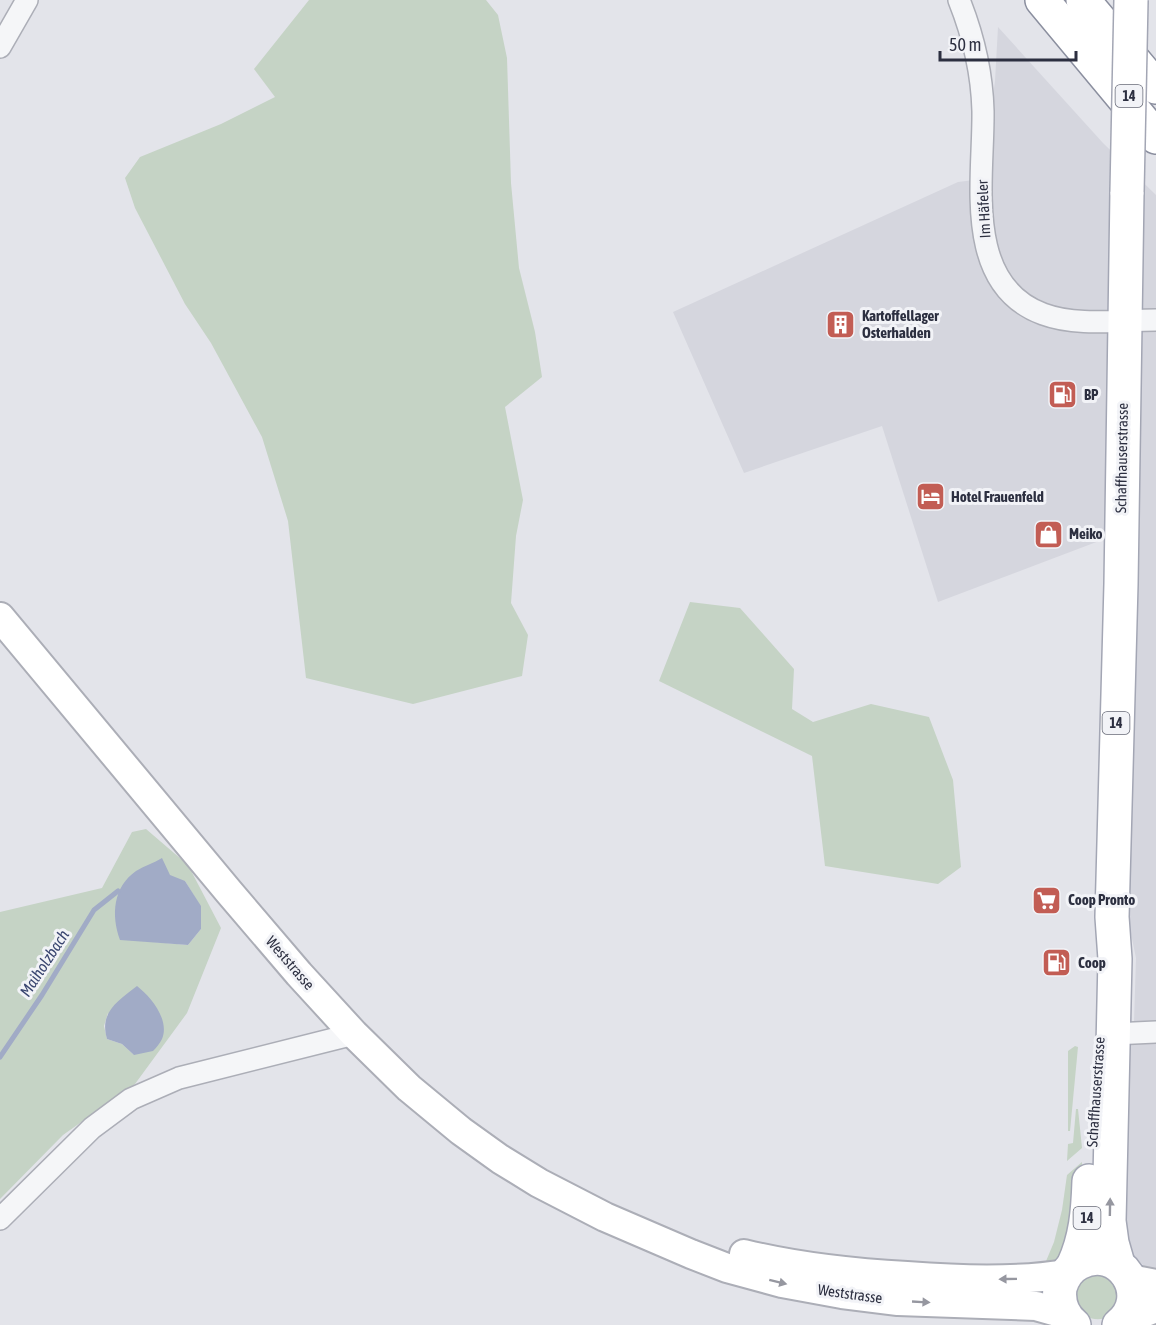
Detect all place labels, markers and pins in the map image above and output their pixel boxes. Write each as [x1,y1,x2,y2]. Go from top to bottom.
place label: Kartoffellager Osterhalden [862,307,939,341]
building icon: Kartoffellager Osterhalden [825,309,857,341]
fuel station icon: BP [1047,379,1079,411]
place label: BP [1084,386,1099,403]
hotel icon: Hotel Frauenfeld [914,481,946,513]
place label: Hotel Frauenfeld [951,488,1044,505]
shop icon: Meiko [1032,518,1064,550]
place label: Meiko [1069,525,1103,542]
supermarket icon: Coop Pronto [1031,884,1063,916]
place label: Coop Pronto [1068,891,1135,908]
fuel station icon: Coop [1041,947,1073,979]
place label: Coop [1078,954,1106,971]

